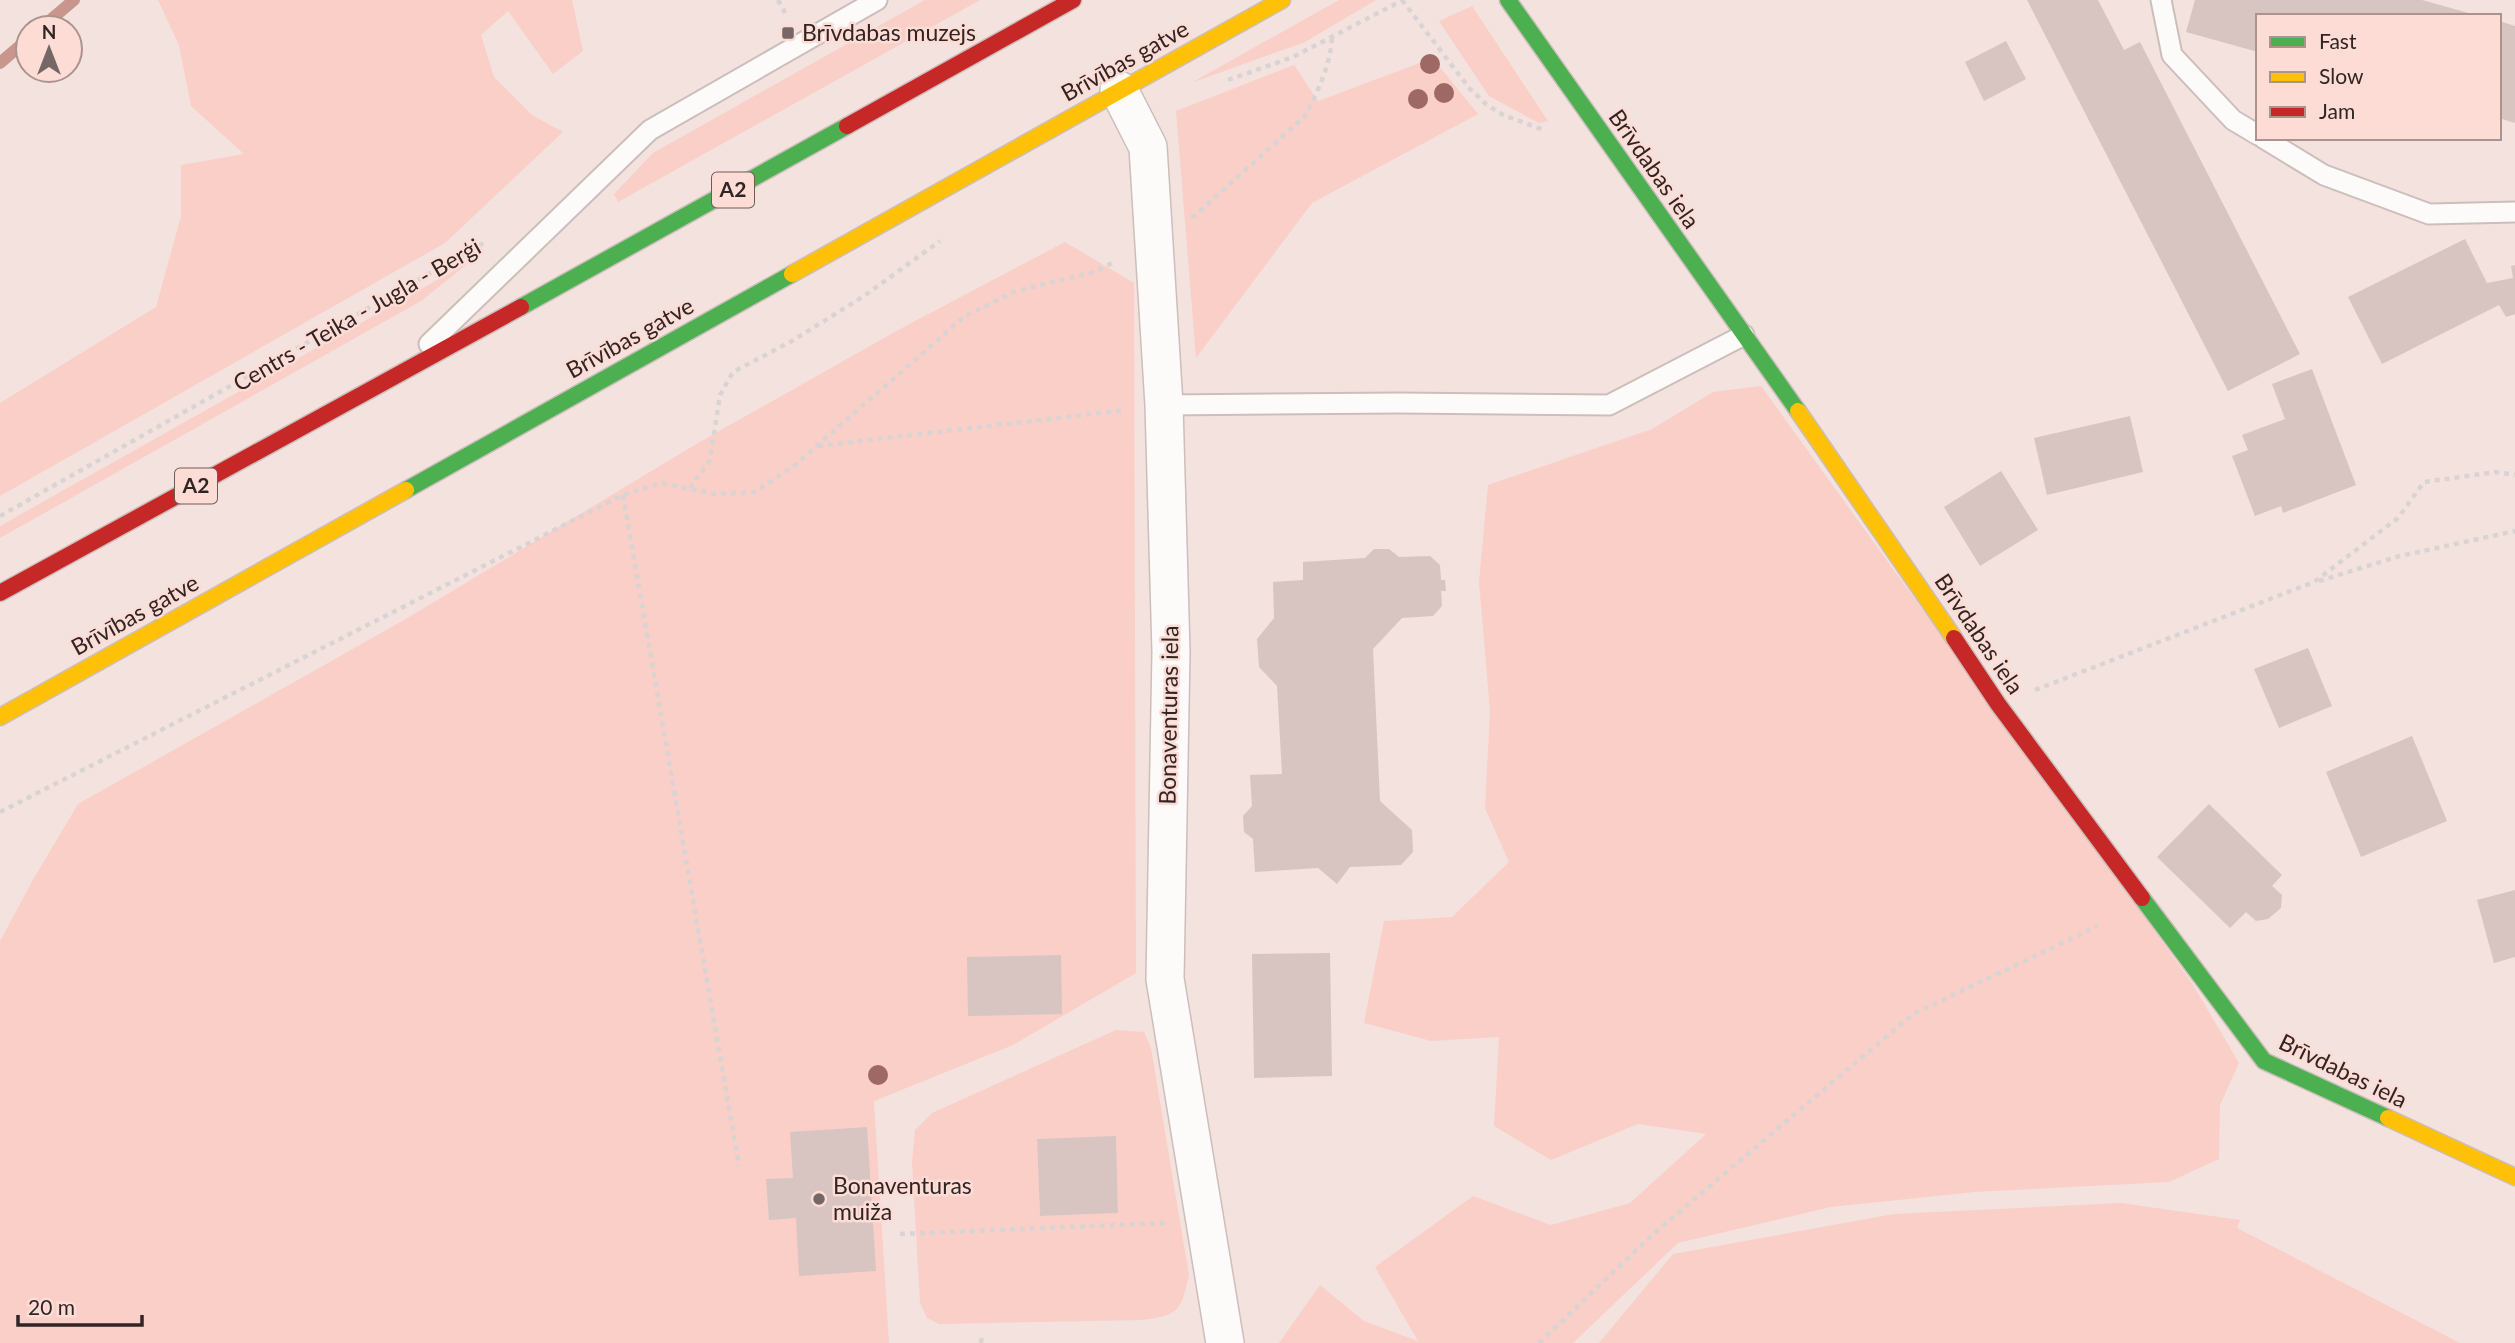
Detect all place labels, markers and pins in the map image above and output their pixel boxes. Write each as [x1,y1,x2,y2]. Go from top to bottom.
place label: Brīvdabas muzejs [802,18,976,46]
marker: Brīvdabas muzejs [780,25,796,41]
place label: Bonaventuras muiža [833,1171,972,1225]
marker: Bonaventuras muiža [811,1191,827,1207]

